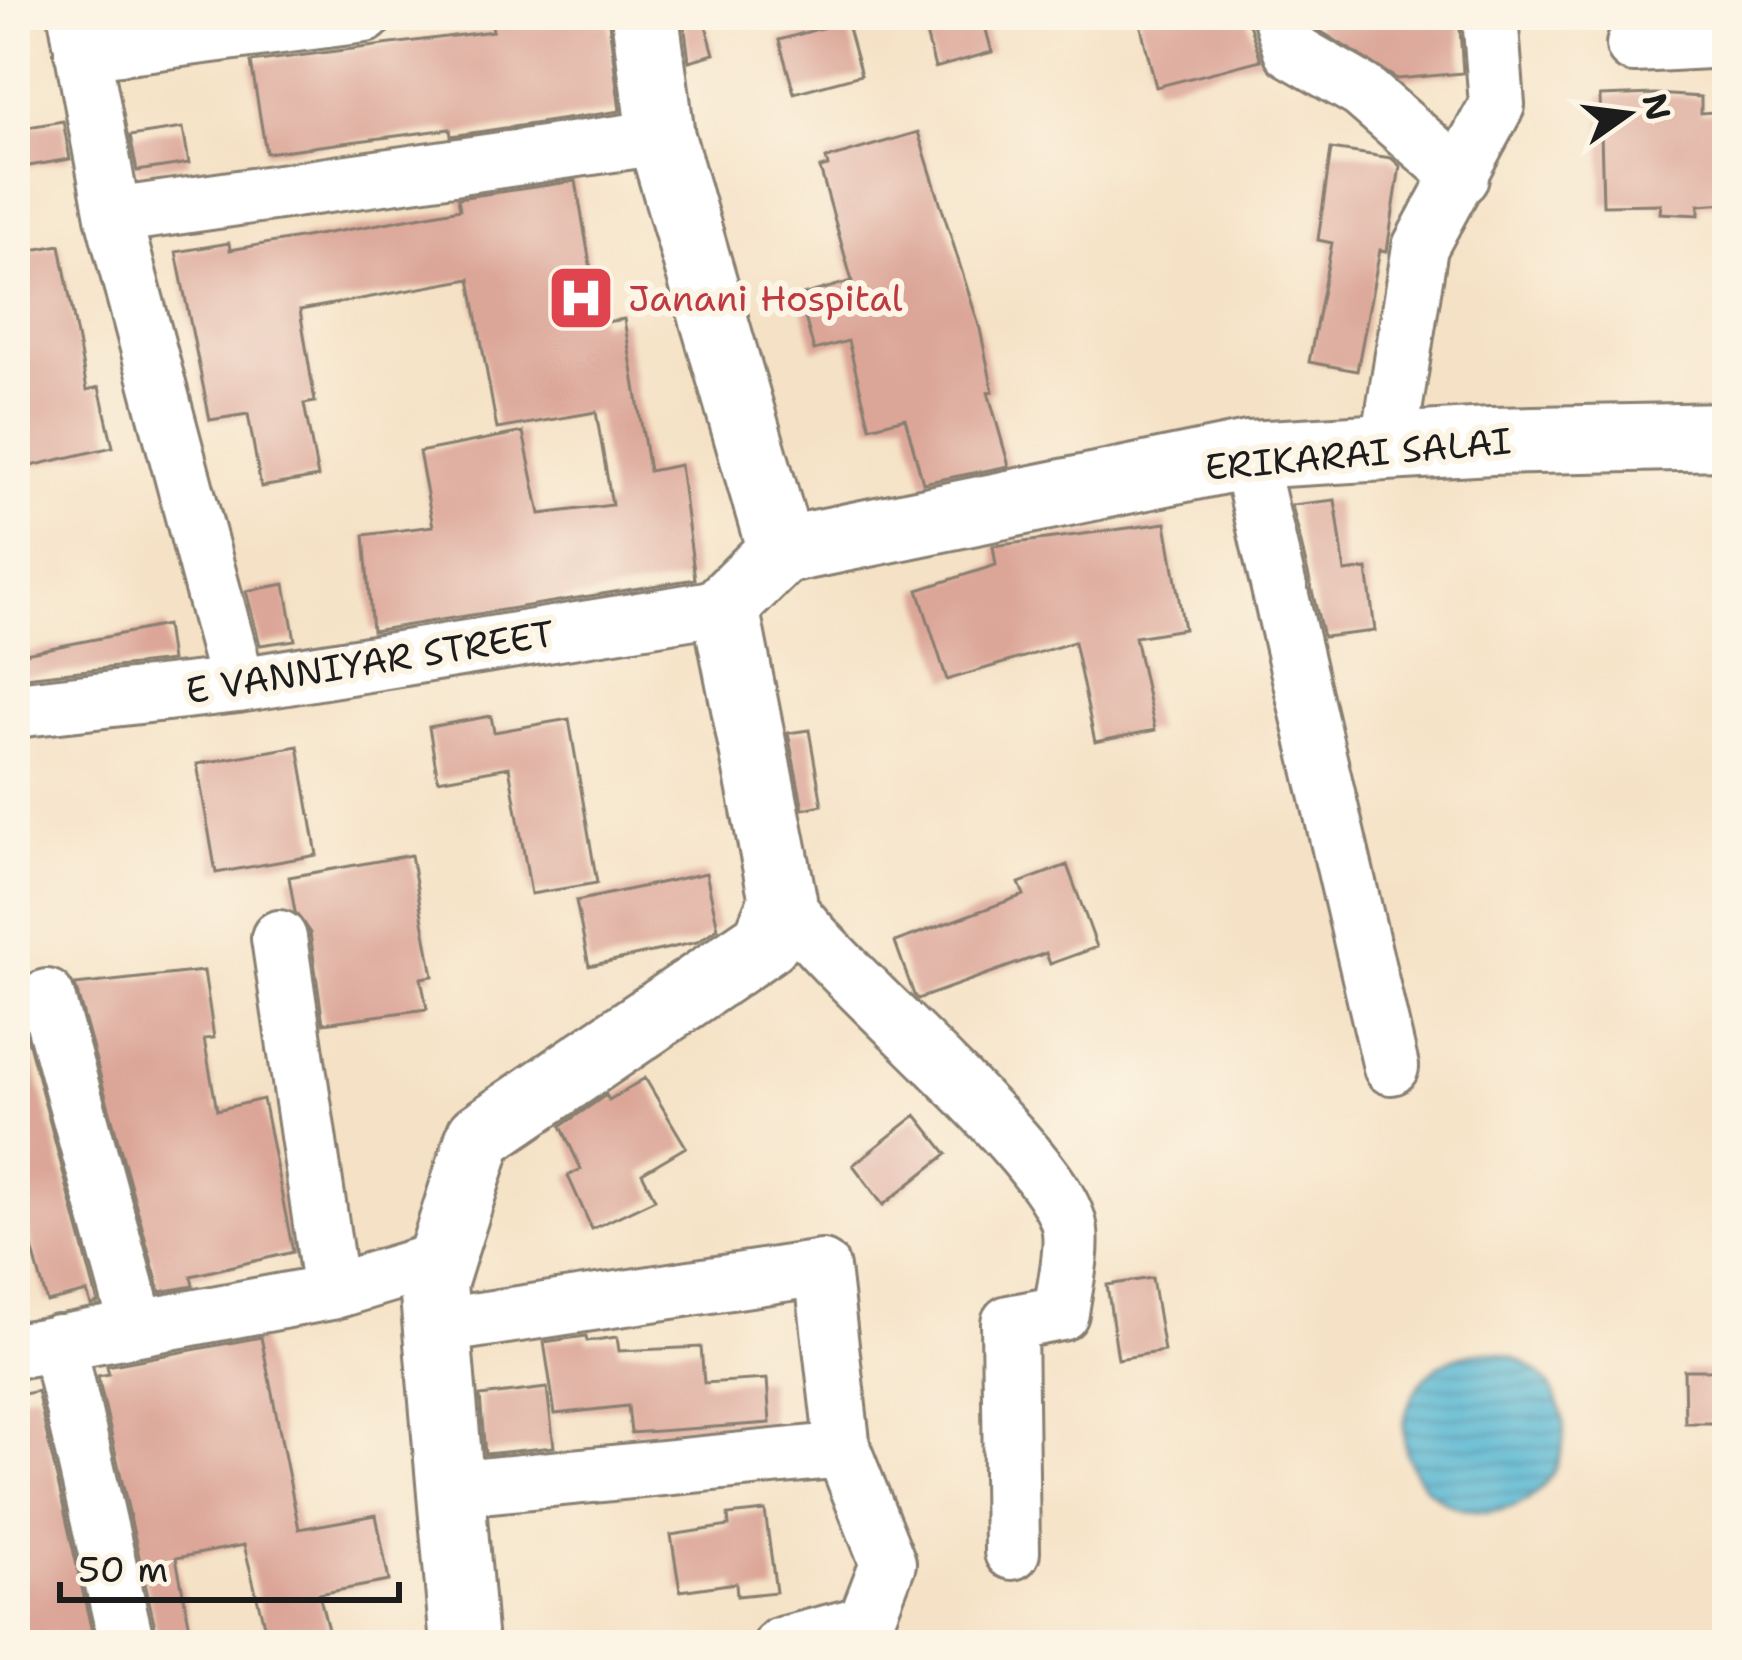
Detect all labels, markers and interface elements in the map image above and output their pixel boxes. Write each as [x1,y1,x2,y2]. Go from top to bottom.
north arrow [1568,54,1688,174]
text: N [1632,89,1682,125]
hospital icon: Janani Hospital [546,263,616,333]
place label: Janani Hospital [628,274,903,323]
street label: ERIKARAI SALAI [1203,416,1513,492]
street label: E VANNIYAR STREET [182,609,558,715]
scale bar [60,1528,399,1602]
text: 50 m [78,1545,168,1594]

